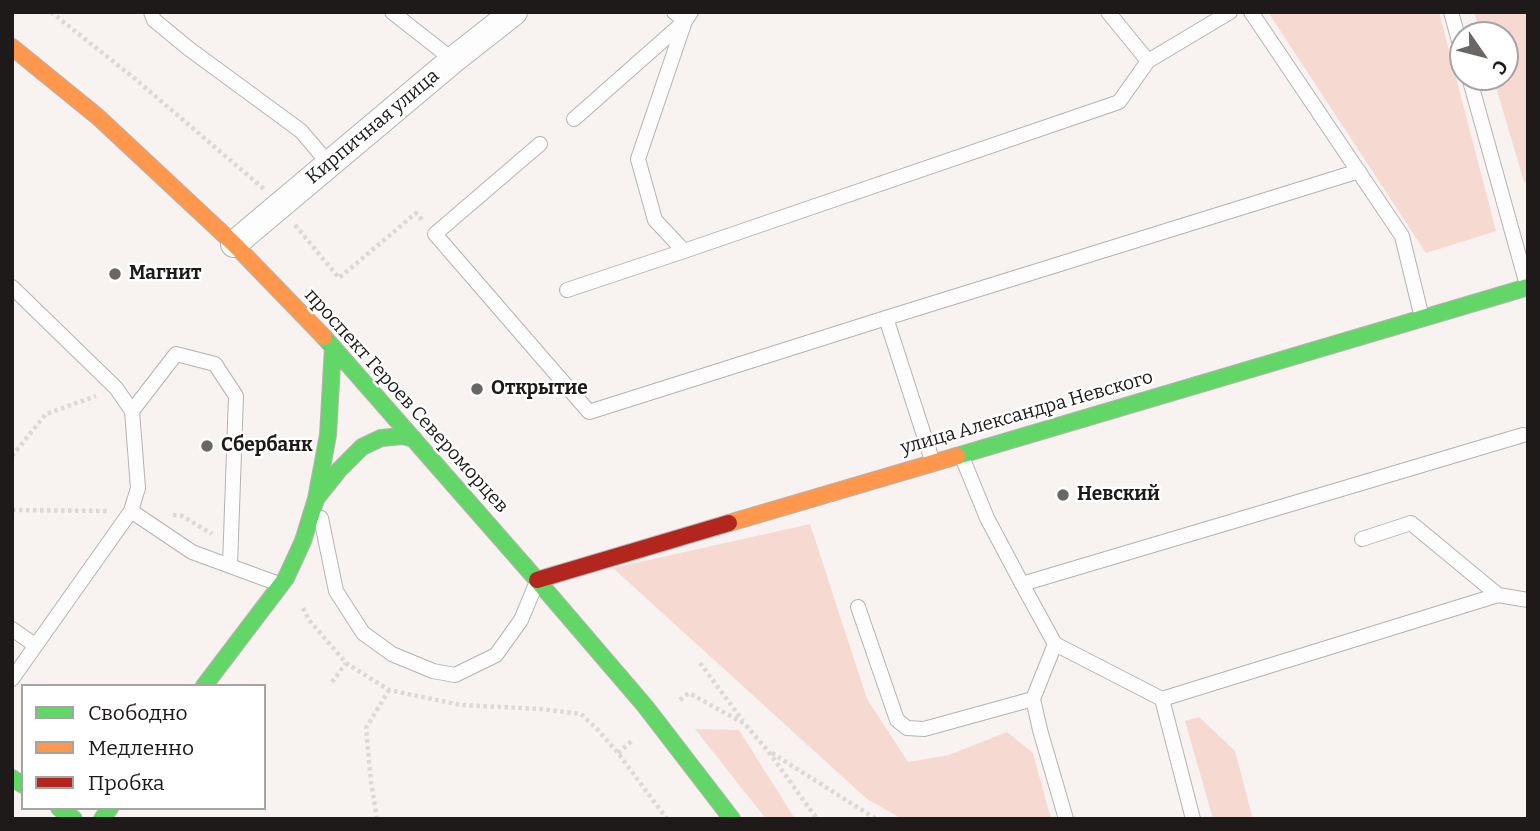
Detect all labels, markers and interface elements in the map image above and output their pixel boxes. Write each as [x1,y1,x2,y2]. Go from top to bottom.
north arrow [1449,21,1519,91]
text: С [1487,56,1513,79]
street label: Кирпичная улица [302,65,444,189]
place label: Магнит [129,263,201,285]
marker: Магнит [107,266,123,282]
street label: проспект Героев Североморцев [299,284,513,518]
street label: улица Александра Невского [898,366,1156,460]
place label: Открытие [491,378,588,400]
marker: Открытие [469,381,485,397]
place label: Сбербанк [221,435,313,457]
marker: Сбербанк [199,438,215,454]
place label: Невский [1077,484,1160,506]
marker: Невский [1055,487,1071,503]
legend [21,684,266,810]
text: Свободно [88,700,188,726]
text: Медленно [88,735,194,761]
text: Пробка [88,770,165,796]

